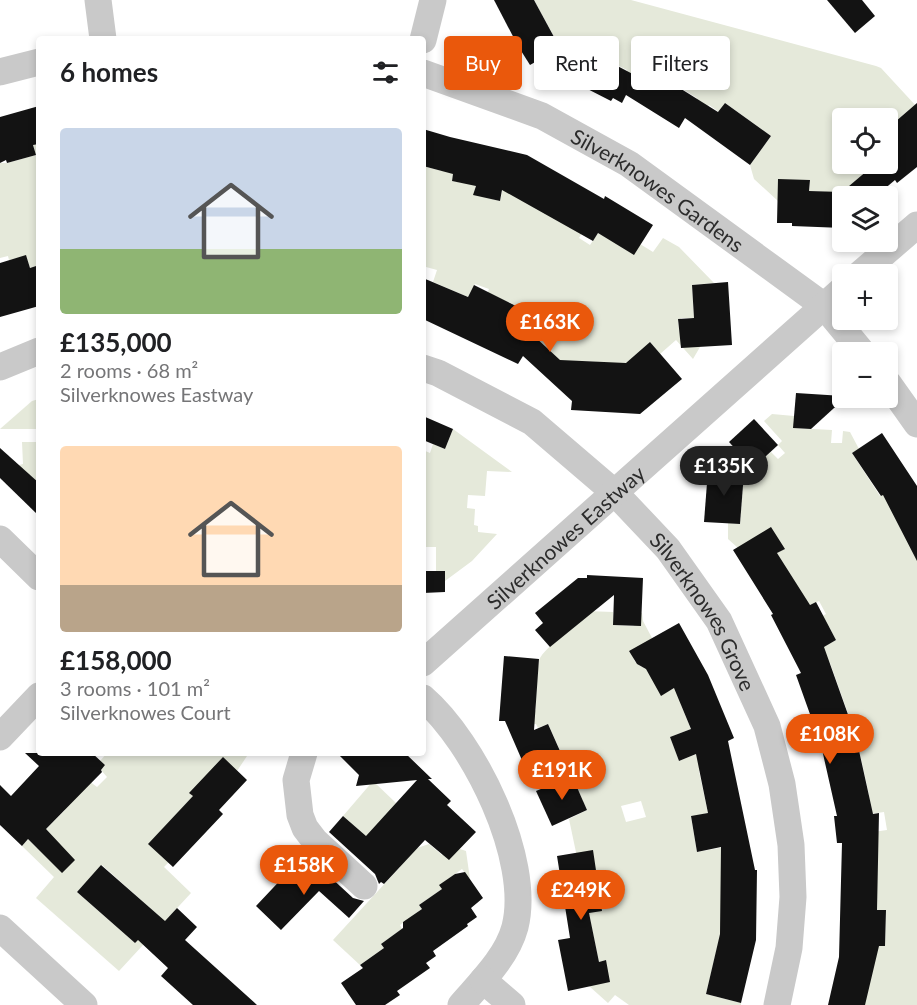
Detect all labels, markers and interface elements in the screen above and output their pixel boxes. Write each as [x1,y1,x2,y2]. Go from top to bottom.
chip: Buy [444,36,522,90]
chip: Rent [534,36,619,90]
chip: Filters [631,36,730,90]
text: 6 homes [60,56,158,88]
icon: filters [369,56,402,89]
map controls [832,108,898,408]
button: locate [832,108,898,174]
street label: Silverknowes Gardens [567,122,749,256]
icon: home [177,167,285,275]
button: layers [832,186,898,252]
button: + [832,264,898,330]
pin: £163K [508,302,592,353]
text: £163K [520,309,580,333]
text: £135,000 [60,326,172,358]
button: − [832,342,898,408]
text: 2 rooms · 68 m² [60,358,198,382]
text: Silverknowes Eastway [60,382,253,406]
pin: £135K [682,446,766,497]
text: £135K [694,453,754,477]
street label: Silverknowes Eastway [481,460,649,614]
icon: home [177,485,285,593]
street label: Silverknowes Grove [646,526,761,694]
text: £158,000 [60,644,172,676]
text: 3 rooms · 101 m² [60,676,210,700]
text: Silverknowes Court [60,700,231,724]
pin: £108K [788,714,872,765]
text: £108K [800,721,860,745]
pin: £191K [520,750,604,801]
text: £191K [532,757,592,781]
pin: £158K [262,845,346,896]
text: £158K [274,852,334,876]
pin: £249K [539,870,623,921]
text: £249K [551,877,611,901]

